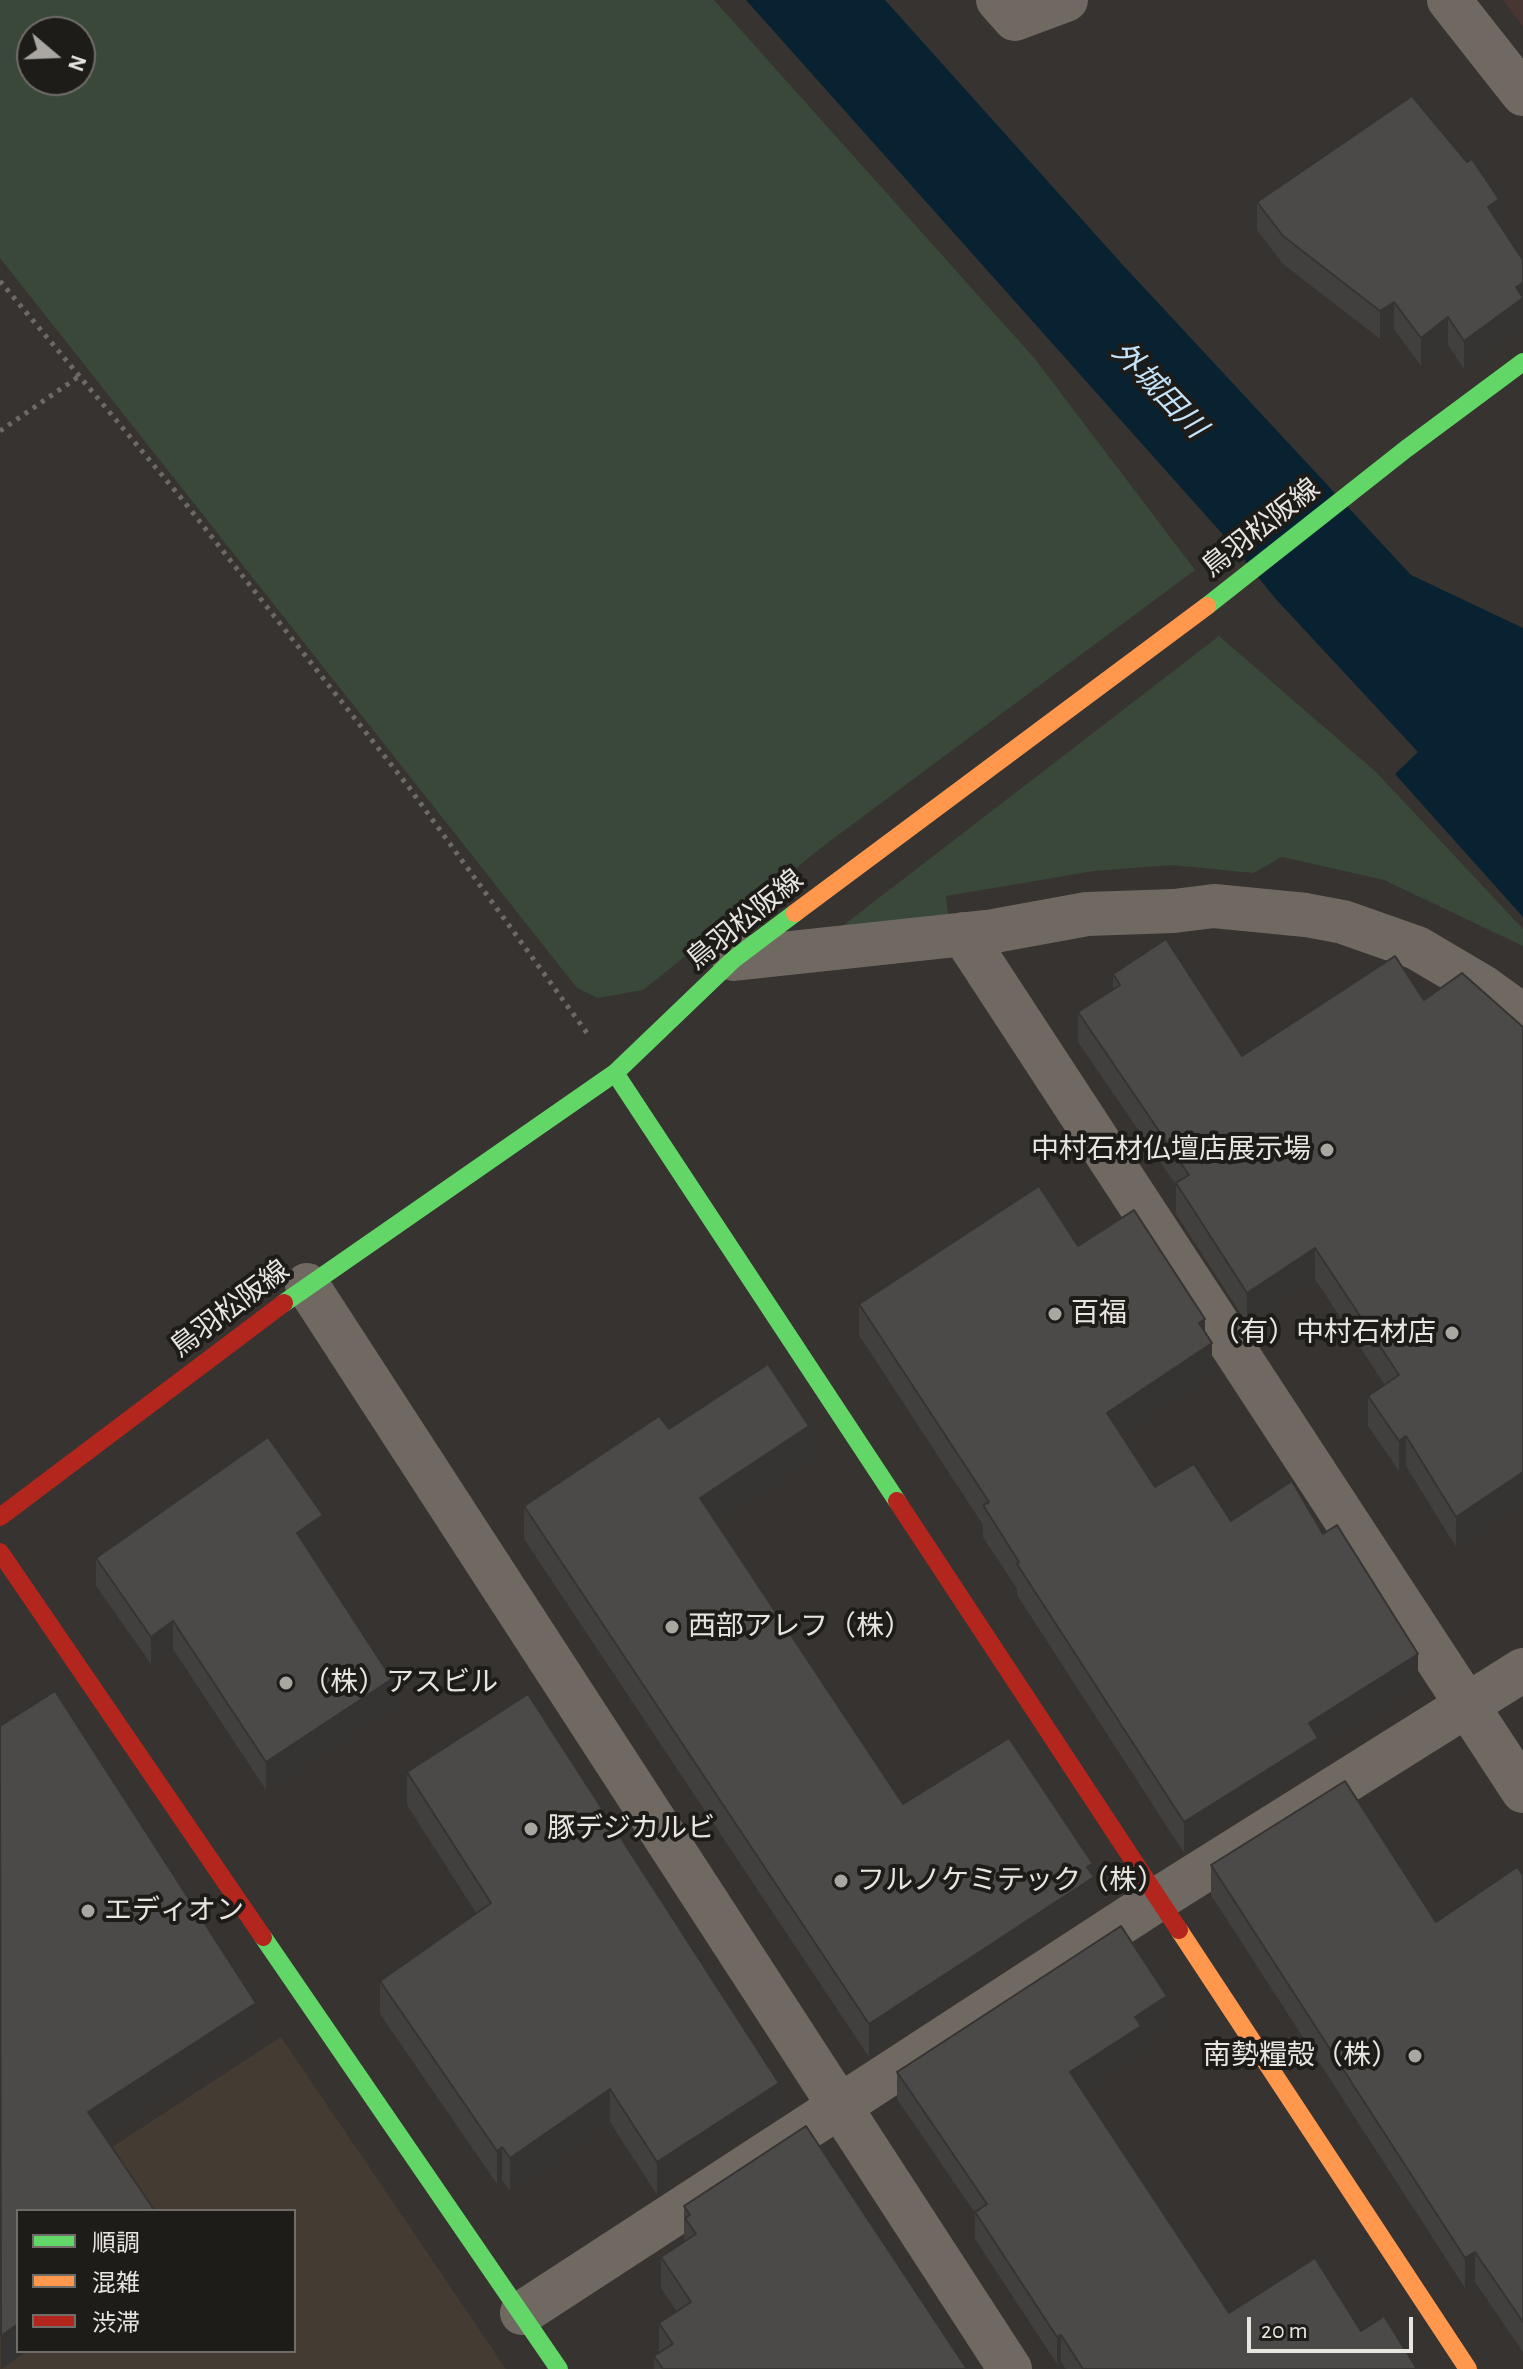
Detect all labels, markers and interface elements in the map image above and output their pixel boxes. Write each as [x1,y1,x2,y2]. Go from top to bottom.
north arrow [16,16,96,96]
text: N [64,52,90,74]
water label: 外城田川 [1104,334,1214,446]
street label: 鳥羽松阪線 [1195,472,1327,584]
street label: 鳥羽松阪線 [680,863,810,977]
place label: 中村石材仏壇店展示場 [1031,1133,1311,1167]
marker: 中村石材仏壇店展示場 [1318,1141,1336,1159]
street label: 鳥羽松阪線 [164,1253,296,1365]
place label: 百福 [1071,1297,1127,1331]
marker: 百福 [1046,1305,1064,1323]
place label: （有）中村石材店 [1212,1316,1436,1350]
marker: （有）中村石材店 [1443,1324,1461,1342]
place label: 西部アレフ（株） [688,1610,912,1644]
marker: 西部アレフ（株） [663,1618,681,1636]
place label: （株）アスビル [302,1666,498,1700]
marker: （株）アスビル [277,1674,295,1692]
place label: 豚デジカルビ [547,1812,715,1846]
marker: 豚デジカルビ [522,1820,540,1838]
place label: フルノケミテック（株） [857,1864,1165,1898]
marker: フルノケミテック（株） [832,1872,850,1890]
place label: エディオン [104,1894,244,1928]
marker: エディオン [79,1902,97,1920]
place label: 南勢糧殻（株） [1203,2039,1399,2073]
marker: 南勢糧殻（株） [1406,2047,1424,2065]
legend [16,2209,296,2353]
text: 順調 [92,2232,140,2256]
text: 混雑 [92,2272,140,2296]
scale bar [1251,2301,1417,2351]
text: 渋滞 [92,2312,140,2336]
text: 20 m [1261,2319,1308,2343]

